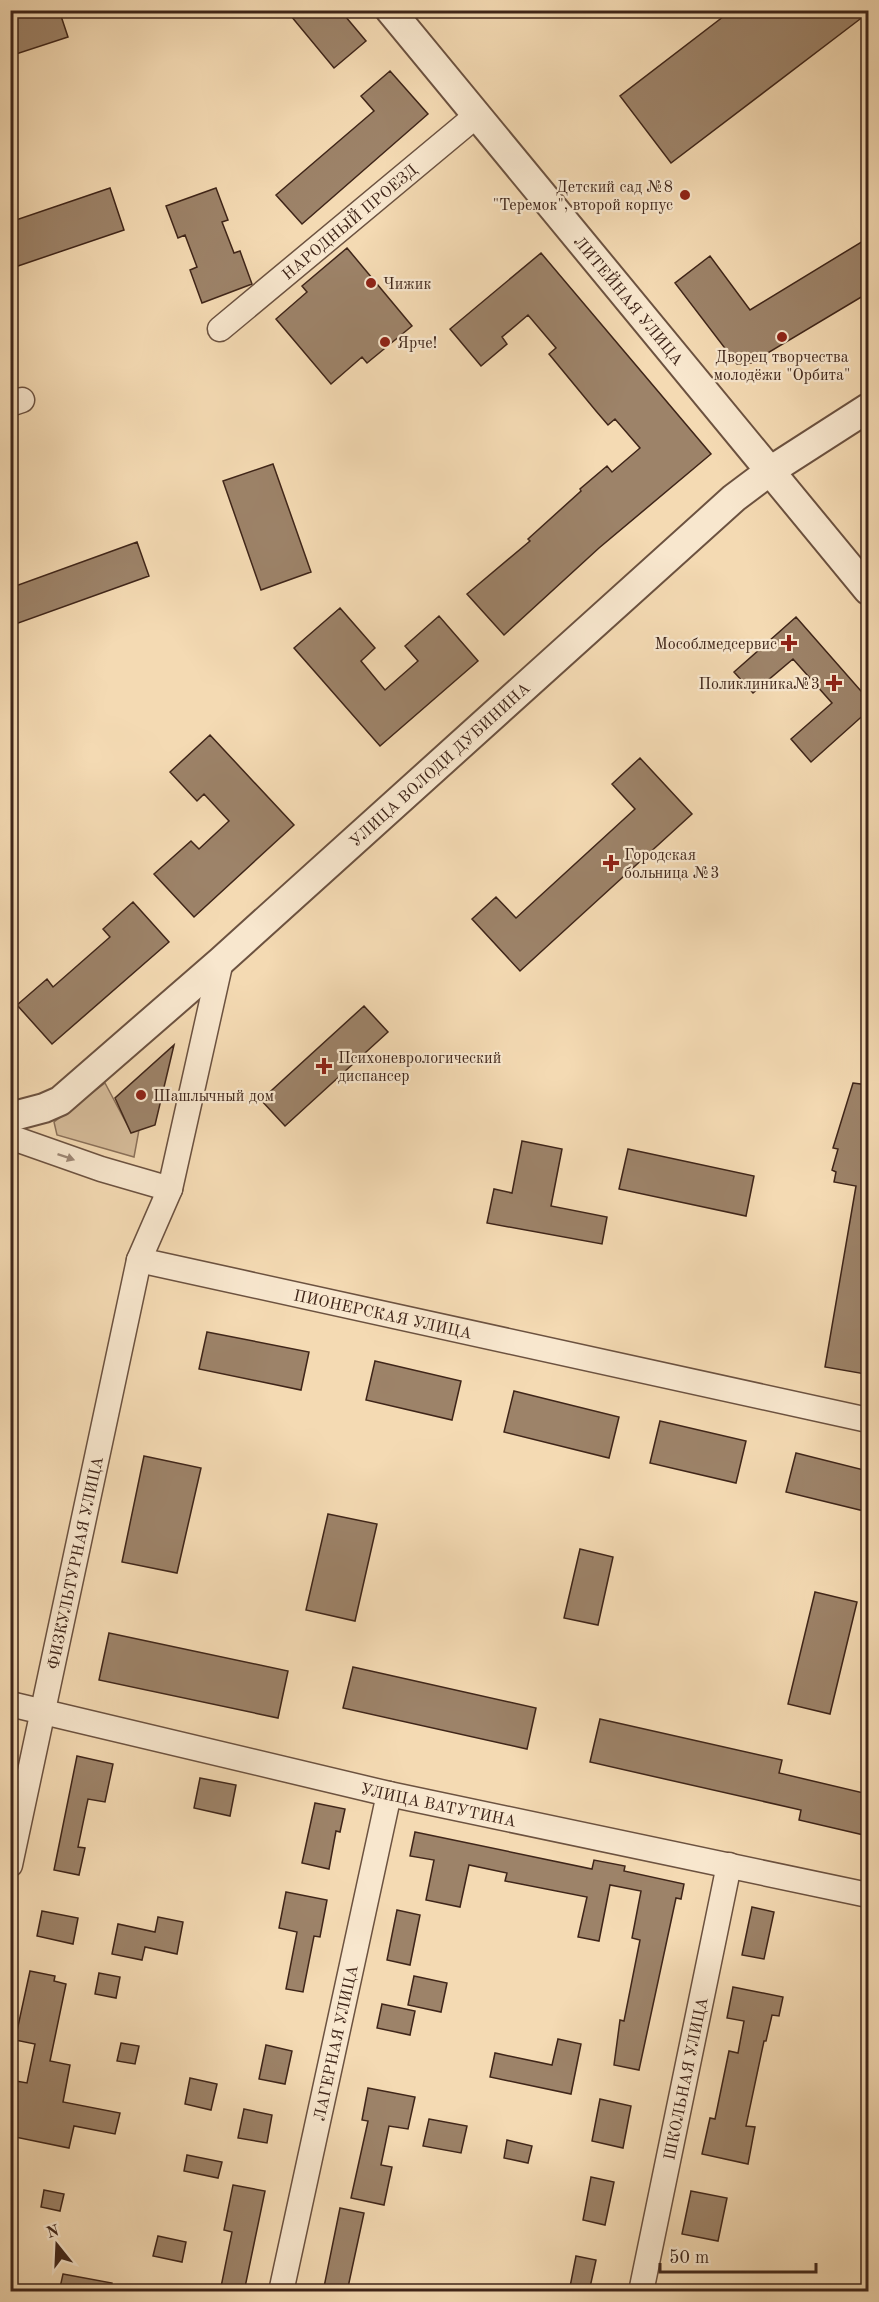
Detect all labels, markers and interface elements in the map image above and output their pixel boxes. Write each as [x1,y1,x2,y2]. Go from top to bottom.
street label: НАРОДНЫЙ ПРОЕЗД [280,162,421,284]
place label: Детский сад №8 "Теремок", второй корпус [493,180,673,214]
marker: Детский сад №8 "Теремок", второй корпус [678,188,692,202]
street label: ЛИТЕЙНАЯ УЛИЦА [570,234,685,369]
marker: Чижик [364,276,378,290]
place label: Чижик [383,277,431,293]
marker: Дворец творчества молодёжи "Орбита" [775,330,789,344]
marker: Ярче! [378,335,392,349]
place label: Ярче! [397,336,437,352]
place label: Дворец творчества молодёжи "Орбита" [714,350,850,384]
marker: Мособлмедсервис [782,636,796,650]
place label: Мособлмедсервис [654,637,777,653]
marker: Поликлиника№3 [825,674,843,692]
place label: Поликлиника№3 [698,677,820,693]
street label: УЛИЦА ВОЛОДИ ДУБИНИНА [348,680,534,851]
place label: Городская больница №3 [624,848,719,882]
marker: Городская больница №3 [602,854,620,872]
place label: Психоневрологический диспансер [338,1051,501,1085]
marker: Психоневрологический диспансер [315,1057,333,1075]
marker: Шашлычный дом [134,1088,148,1102]
place label: Шашлычный дом [153,1089,274,1105]
one-way arrow [57,1152,75,1162]
street label: ПИОНЕРСКАЯ УЛИЦА [292,1288,473,1343]
street label: ФИЗКУЛЬТУРНАЯ УЛИЦА [46,1455,107,1671]
street label: УЛИЦА ВАТУТИНА [358,1781,517,1831]
street label: ЛАГЕРНАЯ УЛИЦА [312,1964,362,2123]
street label: ШКОЛЬНАЯ УЛИЦА [662,1996,712,2162]
north arrow [27,2215,87,2275]
text: N [45,2223,62,2242]
scale bar [660,2236,816,2274]
text: 50 m [669,2249,709,2267]

